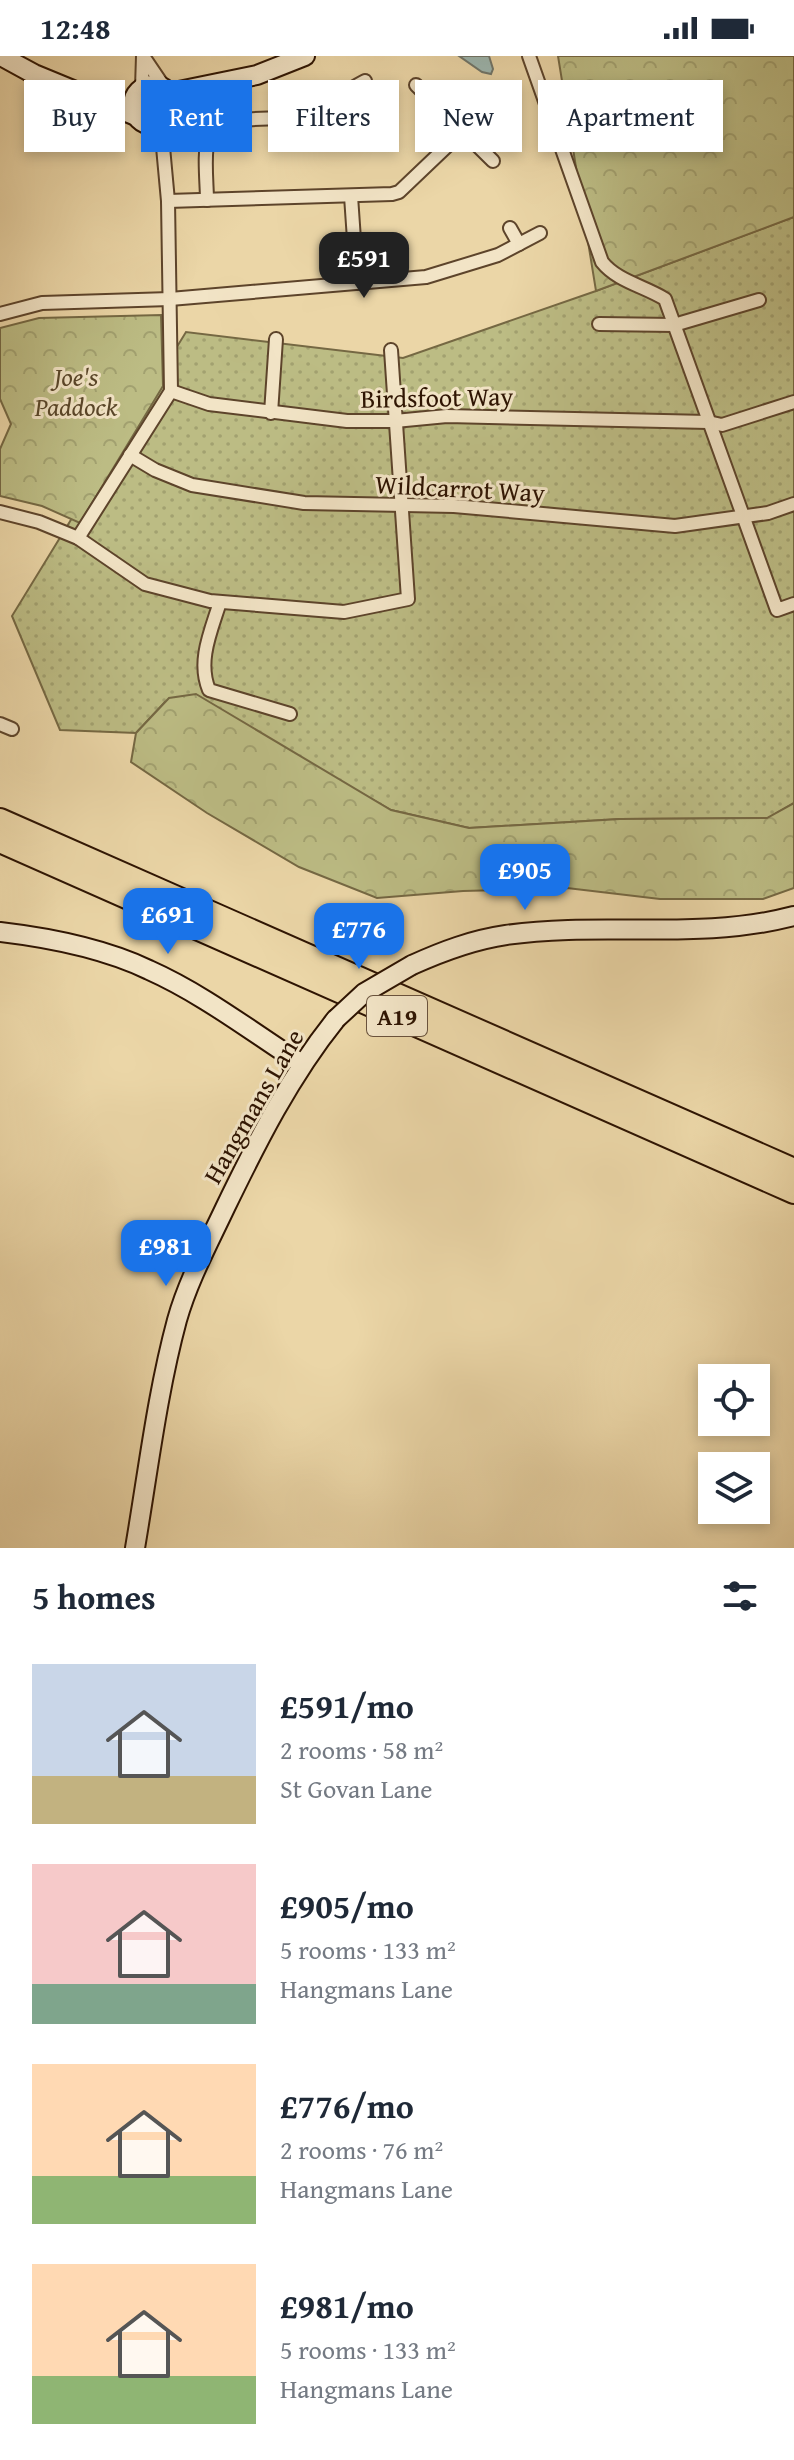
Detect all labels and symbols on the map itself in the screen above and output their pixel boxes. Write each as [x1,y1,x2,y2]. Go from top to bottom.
pin: £591 [317,232,411,300]
park label: Joe's Paddock [34,357,118,426]
street label: Birdsfoot Way [360,376,514,418]
street label: Wildcarrot Way [374,464,546,512]
pin: £905 [478,844,572,912]
pin: £691 [121,888,215,956]
pin: £776 [312,903,406,971]
road number: A19 [367,996,427,1036]
street label: Hangmans Lane [193,1021,313,1191]
pin: £981 [119,1220,213,1288]

